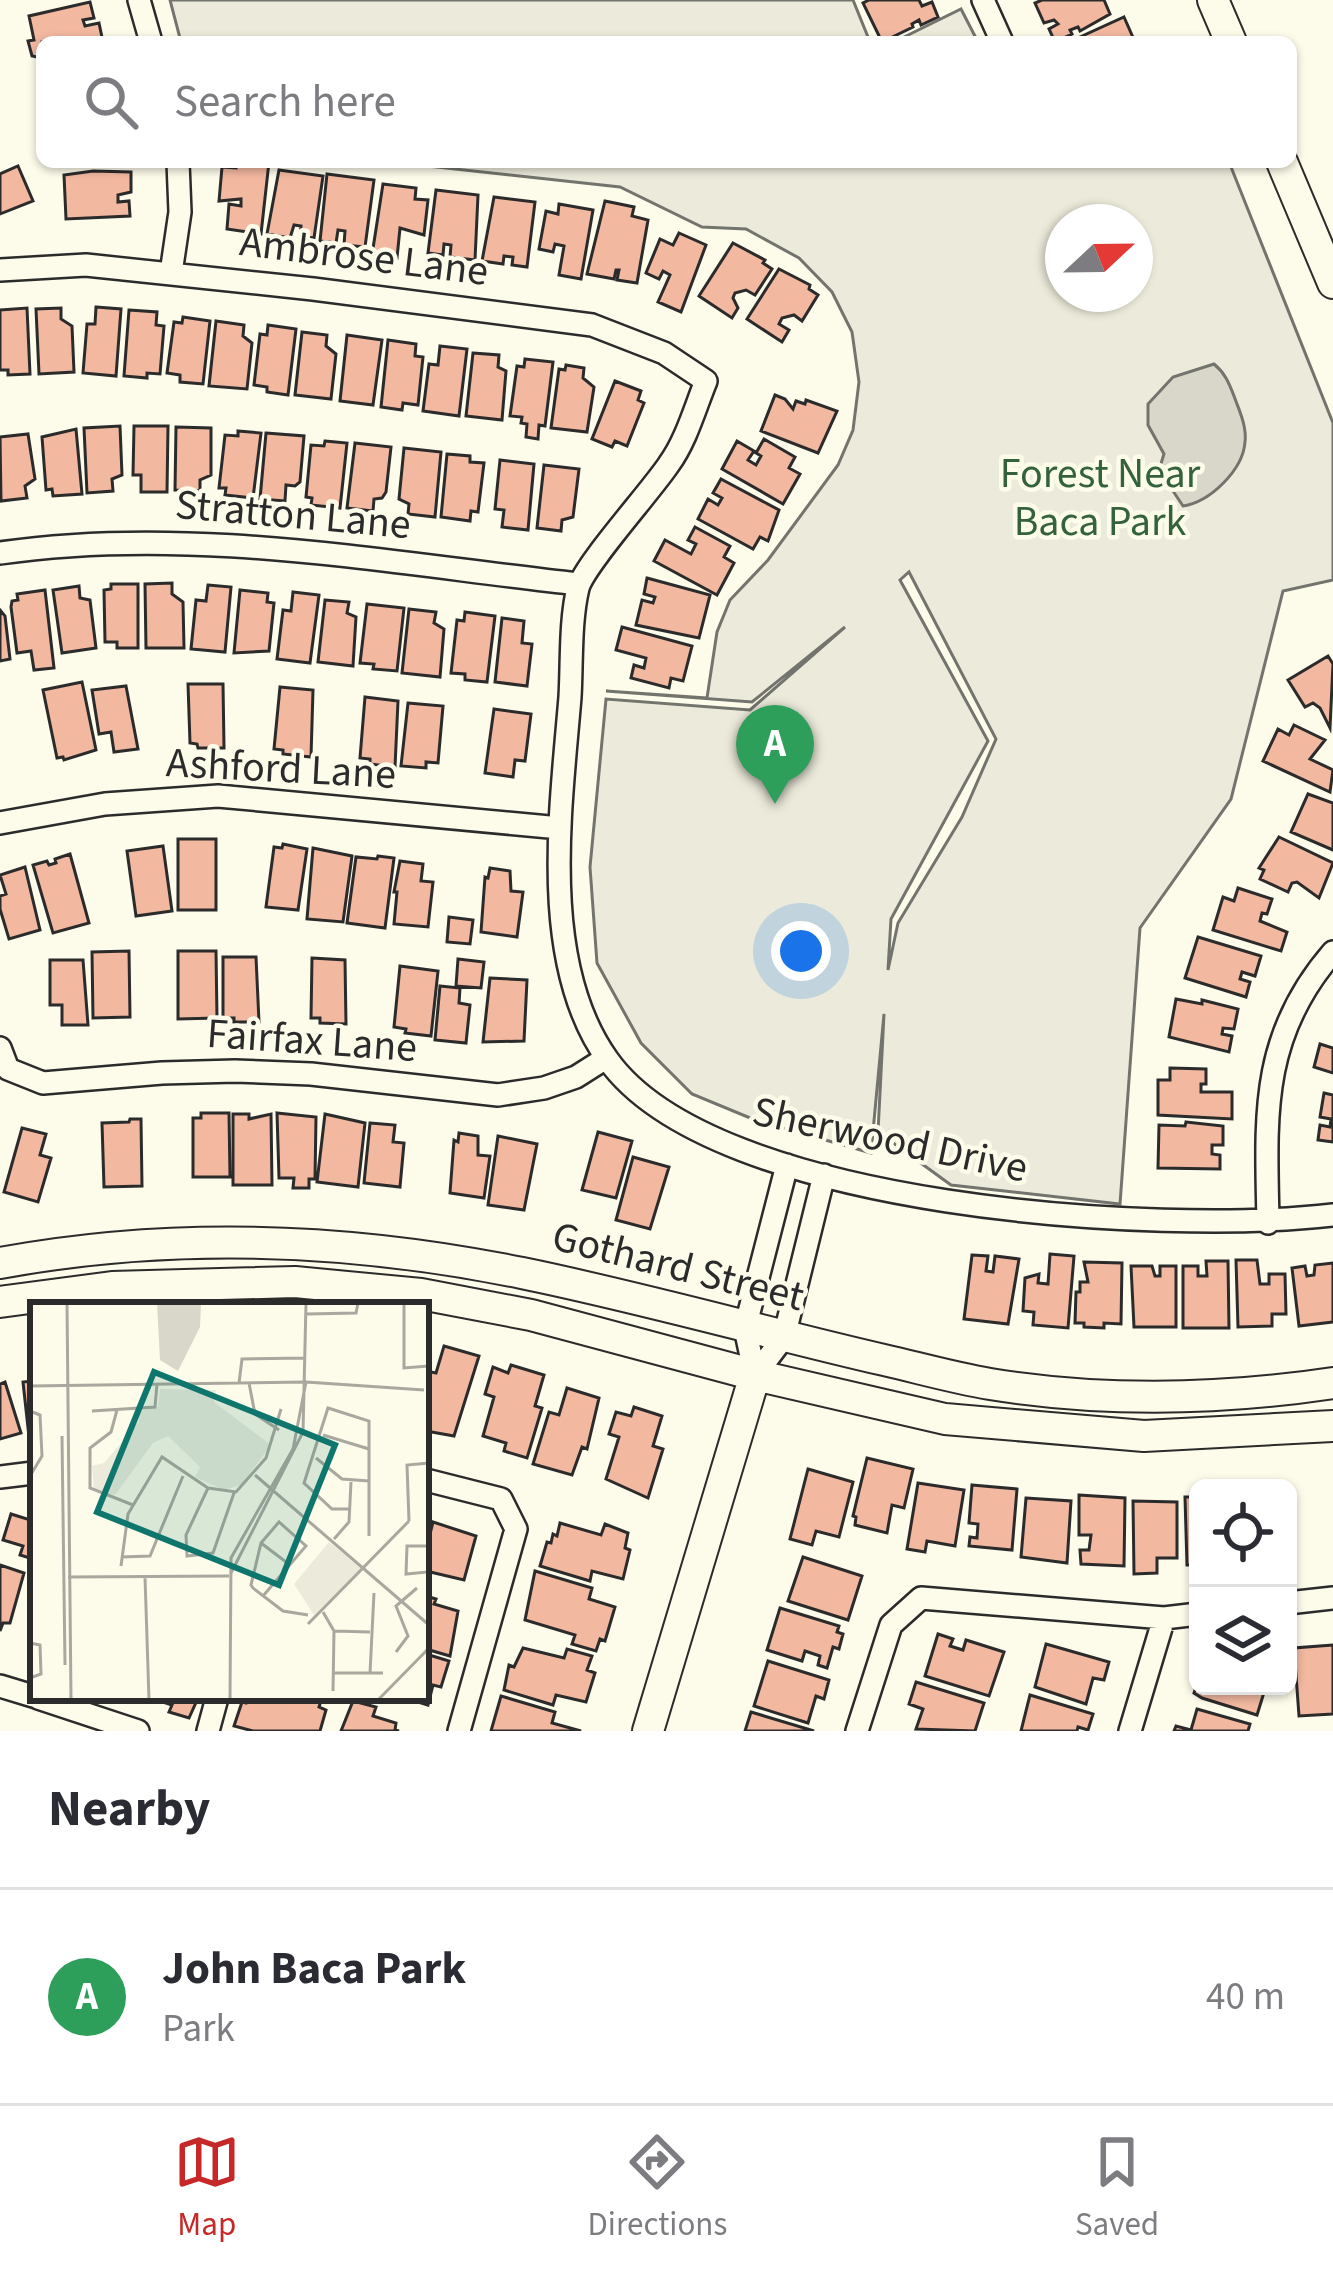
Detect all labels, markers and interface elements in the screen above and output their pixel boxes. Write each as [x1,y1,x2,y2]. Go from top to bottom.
search box [36,36,1297,168]
icon: search [78,69,144,135]
text: Search here [174,70,396,134]
north arrow [1045,204,1153,312]
street label: Ambrose Lane [236,212,492,302]
park label: Forest Near Baca Park [1000,444,1201,552]
street label: Stratton Lane [173,475,413,555]
pin: A [736,705,814,804]
street label: Ashford Lane [165,733,397,805]
your location [771,921,831,981]
street label: Fairfax Lane [205,1004,419,1078]
street label: Sherwood Drive [747,1082,1033,1198]
street label: Gothard Street [546,1207,810,1327]
inset map [30,1302,429,1701]
map controls [1189,1479,1297,1695]
button: locate [1189,1479,1297,1587]
button: layers [1189,1587,1297,1695]
text: Nearby [48,1773,210,1845]
text: John Baca Park [162,1937,466,2001]
text: A [76,1969,98,2025]
text: 40 m [1206,1969,1285,2025]
text: Park [162,2001,235,2057]
tab: Map [174,2129,240,2248]
tab: Directions [588,2129,727,2248]
tab: Saved [1075,2129,1159,2248]

